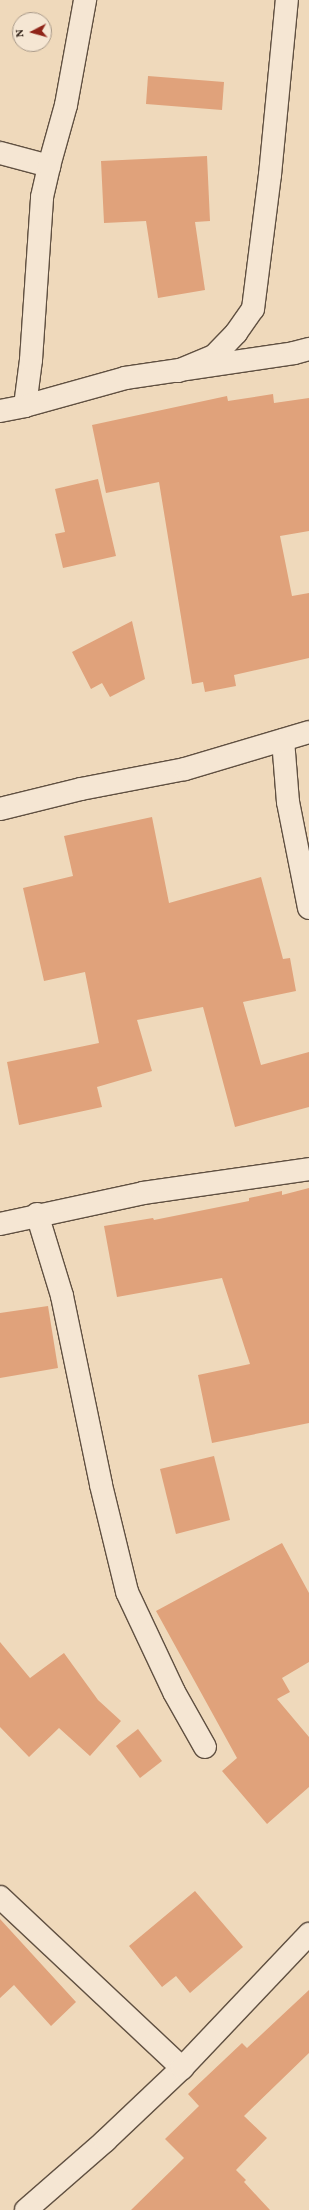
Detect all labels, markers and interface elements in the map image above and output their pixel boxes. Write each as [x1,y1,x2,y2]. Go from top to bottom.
north arrow [12,12,52,52]
text: N [13,28,28,38]

